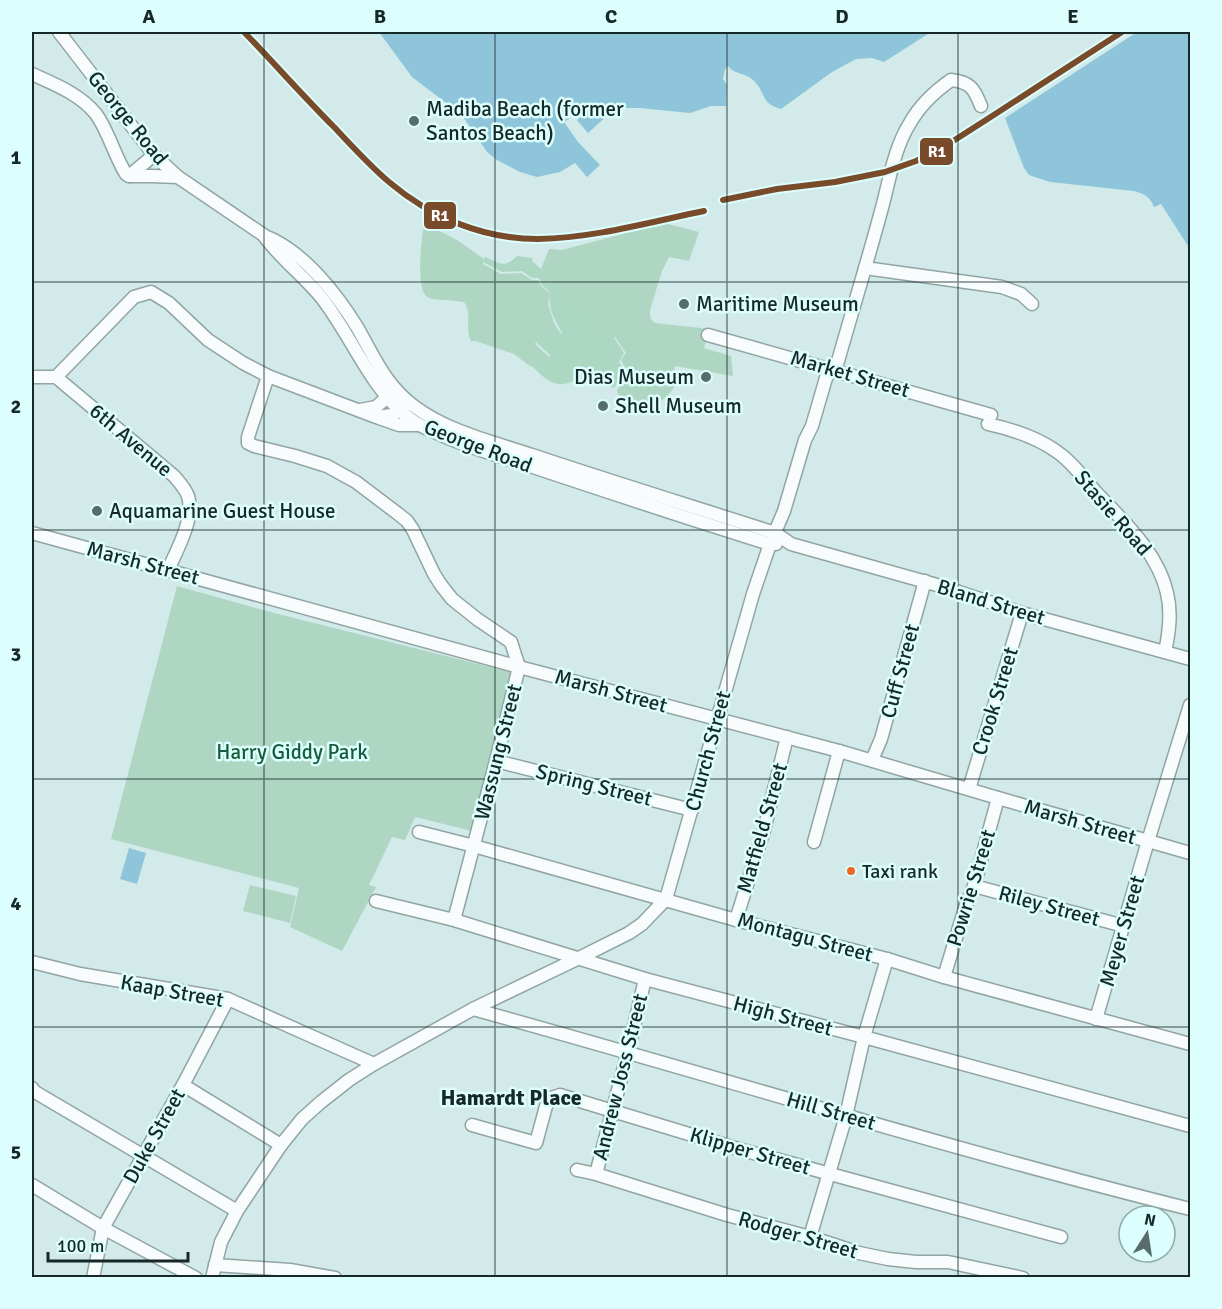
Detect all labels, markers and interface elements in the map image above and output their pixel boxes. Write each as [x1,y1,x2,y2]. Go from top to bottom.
text: A [143,4,156,29]
text: B [374,4,386,29]
text: C [605,4,617,29]
text: D [835,4,849,29]
text: E [1067,4,1079,29]
street label: George Road [82,66,174,170]
place label: Madiba Beach (former Santos Beach) [426,96,624,146]
marker: Madiba Beach (former Santos Beach) [407,114,421,128]
line badge: R1 [919,137,954,166]
text: R1 [928,142,947,162]
text: 1 [11,145,22,170]
line badge: R1 [423,201,457,230]
text: R1 [431,206,450,226]
place label: Maritime Museum [696,291,859,317]
marker: Maritime Museum [677,297,691,311]
street label: Market Street [787,345,913,403]
place label: Dias Museum [574,364,694,390]
marker: Dias Museum [699,370,713,384]
place label: Shell Museum [615,393,742,419]
text: 2 [11,394,21,419]
street label: 6th Avenue [84,398,178,482]
marker: Shell Museum [596,399,610,413]
street label: George Road [420,414,536,478]
street label: Stasie Road [1069,465,1157,561]
place label: Aquamarine Guest House [109,498,336,524]
marker: Aquamarine Guest House [90,504,104,518]
street label: Marsh Street [84,536,202,590]
street label: Bland Street [934,573,1048,631]
street label: Cuff Street [875,621,925,721]
text: 3 [11,642,21,667]
street label: Crook Street [966,644,1024,758]
street label: Marsh Street [552,664,670,718]
street label: Wassung Street [469,681,527,823]
street label: Church Street [679,688,737,814]
park label: Harry Giddy Park [216,739,368,765]
street label: Spring Street [533,758,655,812]
street label: Matfield Street [731,760,793,896]
street label: Marsh Street [1021,794,1139,850]
street label: Powrie Street [941,826,1001,950]
place label: Taxi rank [862,859,938,884]
marker: Taxi rank [845,865,857,877]
street label: Meyer Street [1094,872,1150,990]
street label: Riley Street [996,880,1102,932]
text: 4 [11,891,22,916]
street label: Montagu Street [734,906,876,968]
street label: Kaap Street [118,969,226,1013]
street label: High Street [731,990,835,1042]
street label: Andrew Joss Street [587,991,653,1163]
street label: Duke Street [117,1084,191,1188]
district label: Hamardt Place [440,1084,582,1111]
street label: Hill Street [784,1086,878,1136]
street label: Klipper Street [687,1121,813,1181]
text: 5 [11,1140,21,1165]
north arrow [1117,1204,1177,1264]
street label: Rodger Street [735,1206,861,1264]
text: N [1142,1209,1157,1231]
scale bar [48,1225,188,1263]
text: 100 m [57,1235,104,1257]

